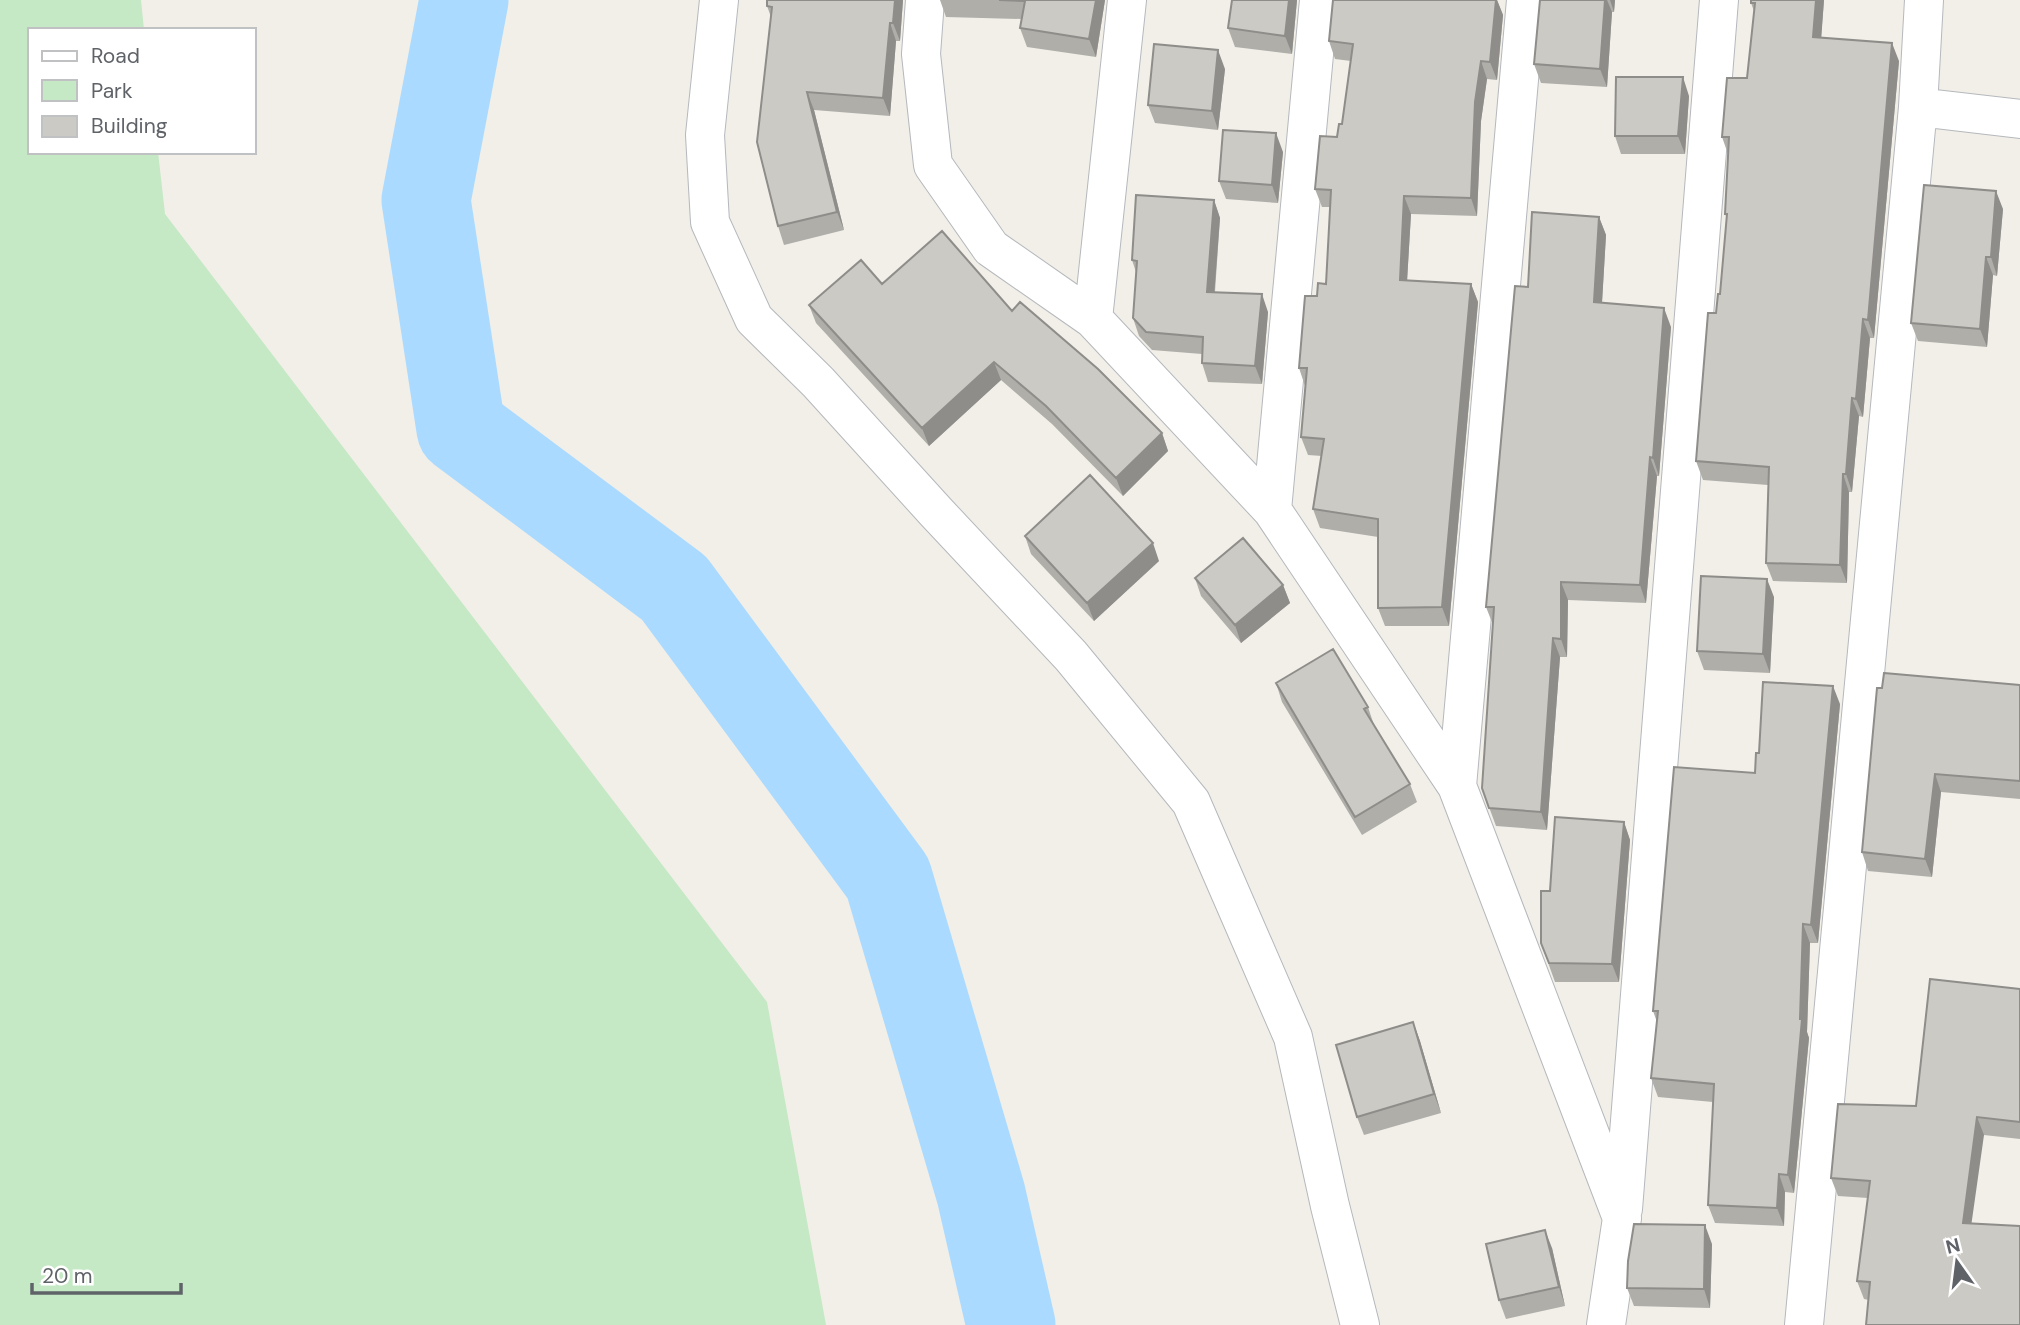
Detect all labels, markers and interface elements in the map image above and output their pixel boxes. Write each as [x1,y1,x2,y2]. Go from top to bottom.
legend [28,28,256,154]
text: Road [91,42,140,70]
text: Park [91,77,133,105]
text: Building [91,112,168,140]
north arrow [1922,1227,1992,1297]
text: N [1943,1232,1963,1260]
scale bar [32,1252,180,1296]
text: 20 m [42,1262,93,1290]

